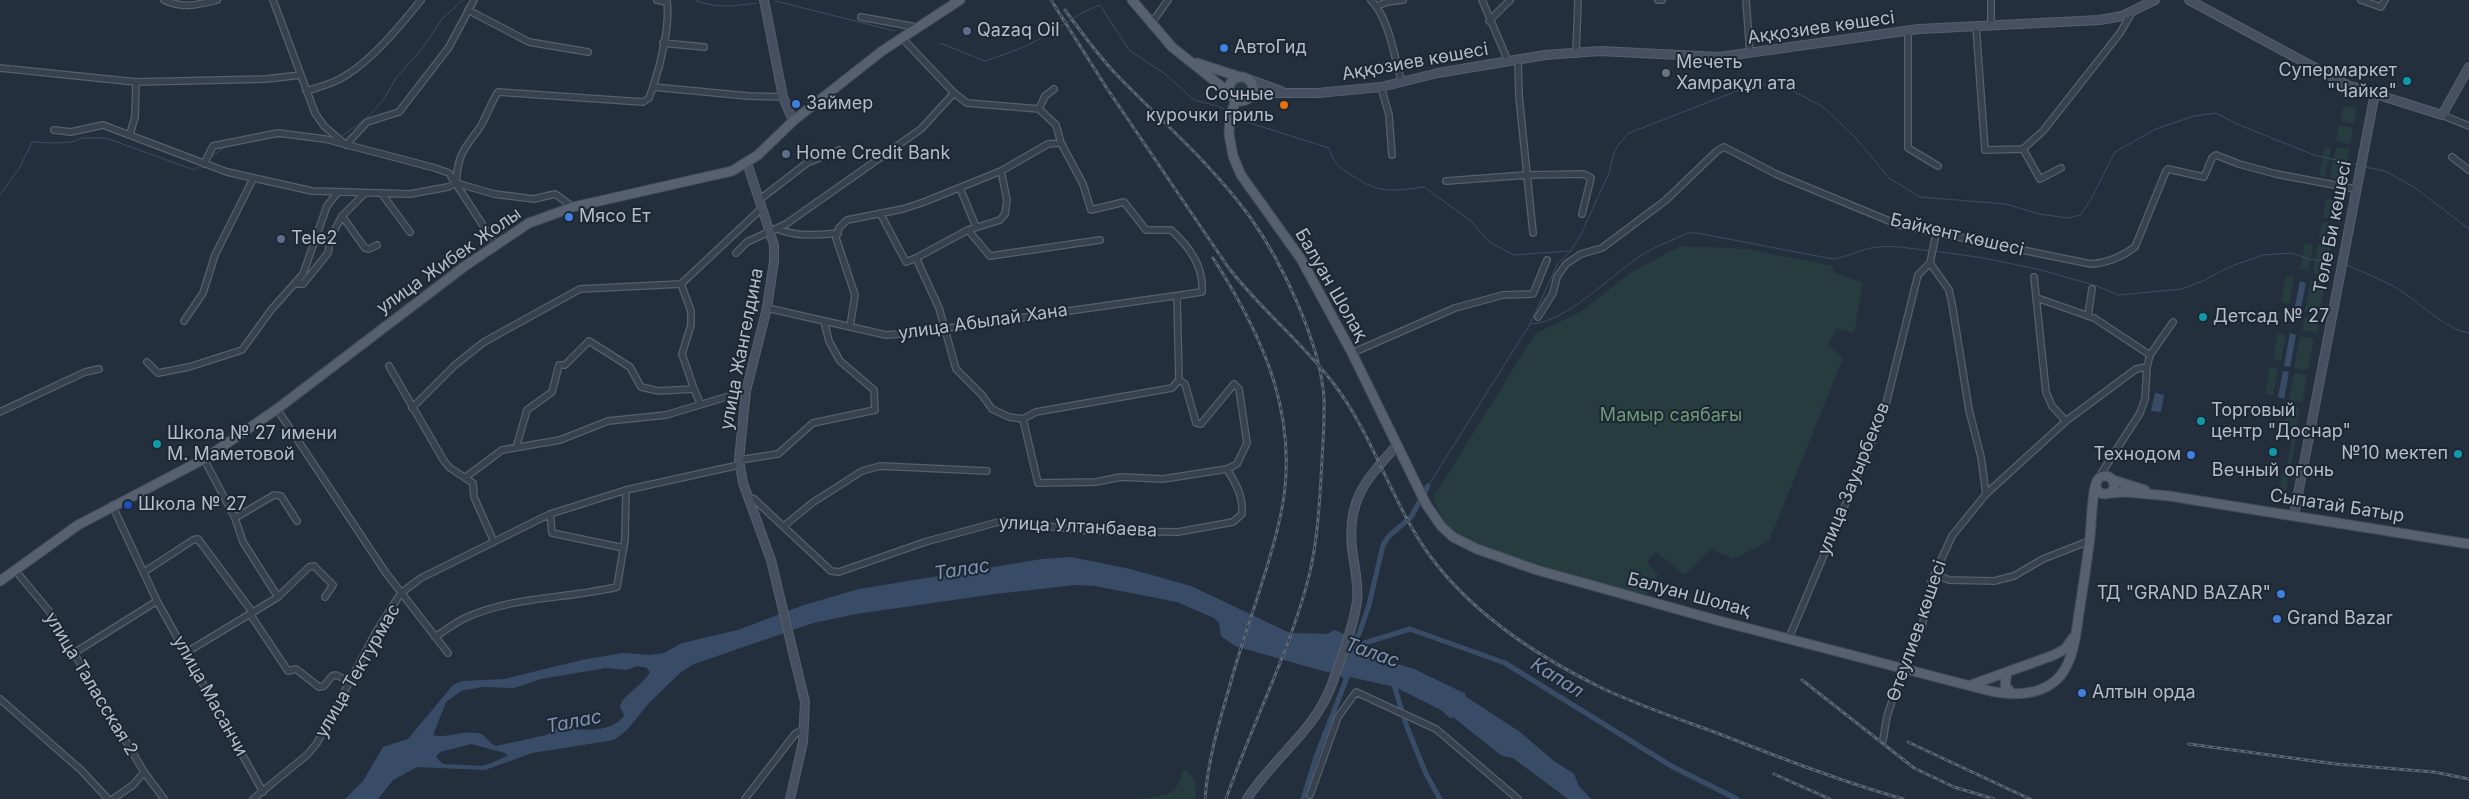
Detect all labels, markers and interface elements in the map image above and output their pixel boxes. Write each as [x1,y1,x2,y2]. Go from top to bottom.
street label: Аққозиев көшесі [1746,7,1896,49]
place label: Qazaq Oil [977,20,1059,42]
marker: Qazaq Oil [961,25,973,37]
place label: АвтоГид [1234,37,1307,59]
street label: Аққозиев көшесі [1340,38,1490,86]
marker: АвтоГид [1218,42,1230,54]
place label: Мечеть Хамрақұл ата [1676,52,1796,94]
place label: Супермаркет "Чайка" [2278,60,2397,102]
marker: Мечеть Хамрақұл ата [1660,67,1672,79]
marker: Супермаркет "Чайка" [2401,75,2413,87]
place label: Сочные курочки гриль [1146,84,1274,126]
place label: Займер [806,93,873,115]
marker: Займер [790,98,802,110]
marker: Сочные курочки гриль [1278,99,1290,111]
place label: Home Credit Bank [796,143,950,165]
marker: Home Credit Bank [780,148,792,160]
street label: Төле Би көшесі [2310,159,2356,295]
street label: улица Жибек Жолы [373,203,525,319]
place label: Мясо Ет [579,206,651,228]
street label: Байкент көшесі [1888,209,2026,261]
marker: Мясо Ет [563,211,575,223]
street label: Балуан Шолақ [1290,225,1372,345]
place label: Tele2 [291,228,338,250]
marker: Tele2 [275,233,287,245]
street label: улица Жангелдина [716,266,768,432]
street label: улица Абылай Хана [897,299,1069,345]
place label: Детсад № 27 [2213,306,2329,328]
marker: Детсад № 27 [2197,311,2209,323]
street label: улица Зауырбеков [1813,399,1895,559]
place label: Торговый центр "Доснар" [2211,400,2351,442]
park label: Мамыр саябағы [1600,405,1742,427]
marker: Торговый центр "Доснар" [2195,415,2207,427]
place label: Школа № 27 имени М. Маметовой [167,423,337,466]
marker: Школа № 27 имени М. Маметовой [151,438,163,450]
place label: №10 мектеп [2341,443,2448,465]
place label: Технодом [2093,444,2181,466]
marker: Вечный огонь [2267,446,2279,458]
marker: №10 мектеп [2452,448,2464,460]
marker: Технодом [2185,449,2197,461]
place label: Вечный огонь [2212,460,2334,482]
street label: Сыпатай Батыр [2268,485,2406,527]
place label: Школа № 27 [138,494,247,516]
marker: Школа № 27 [122,499,134,511]
street label: улица Ултанбаева [998,512,1158,542]
water label: Талас [933,554,991,586]
street label: Өтеулиев көшесі [1883,557,1951,705]
street label: Балуан Шолақ [1625,568,1753,622]
place label: ТД "GRAND BAZAR" [2097,583,2271,605]
marker: ТД "GRAND BAZAR" [2275,588,2287,600]
street label: улица Тектурмас [311,600,405,742]
street label: улица Таласская 2 [40,608,142,760]
place label: Grand Bazar [2287,608,2393,630]
marker: Grand Bazar [2271,613,2283,625]
street label: улица Масанчи [168,632,252,760]
water label: Талас [1342,633,1402,673]
water label: Капал [1526,653,1588,703]
place label: Алтын орда [2092,682,2196,704]
marker: Алтын орда [2076,687,2088,699]
water label: Талас [544,705,604,739]

